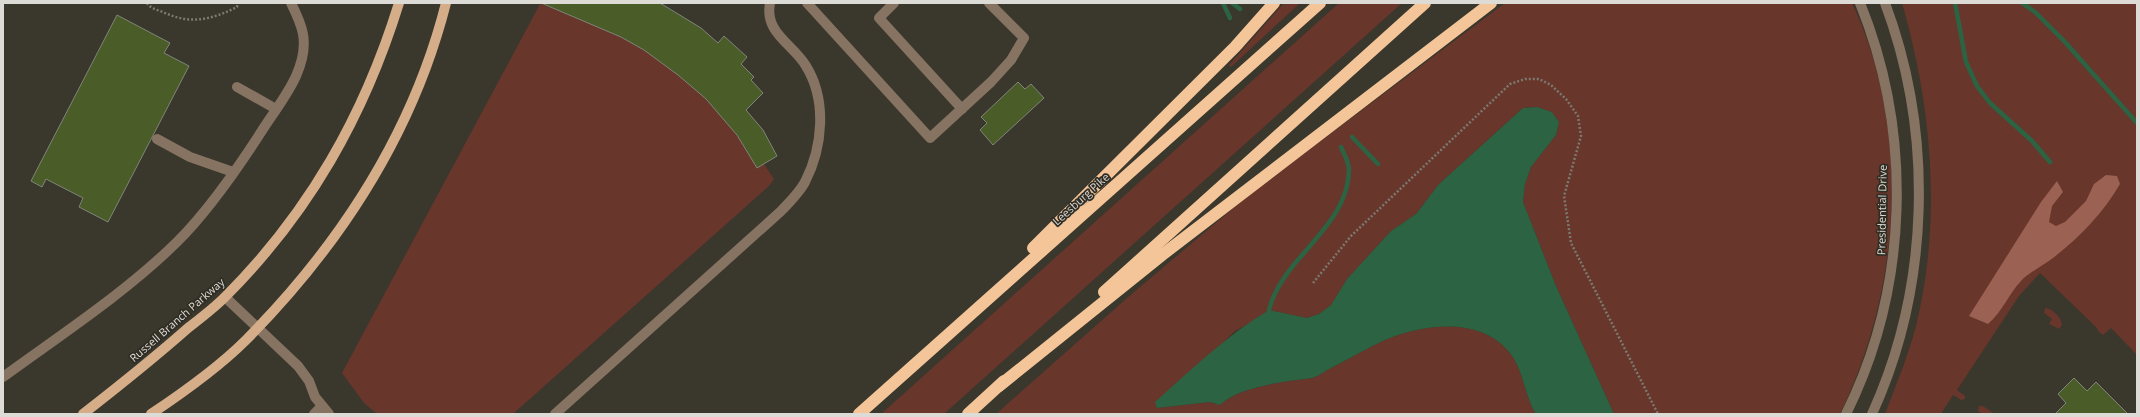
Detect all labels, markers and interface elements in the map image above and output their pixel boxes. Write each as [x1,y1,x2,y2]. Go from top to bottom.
street label: Presidential Drive [1873,165,1890,255]
street label: Leesburg Pike [1049,169,1112,228]
street label: Russell Branch Parkway [126,274,228,365]

